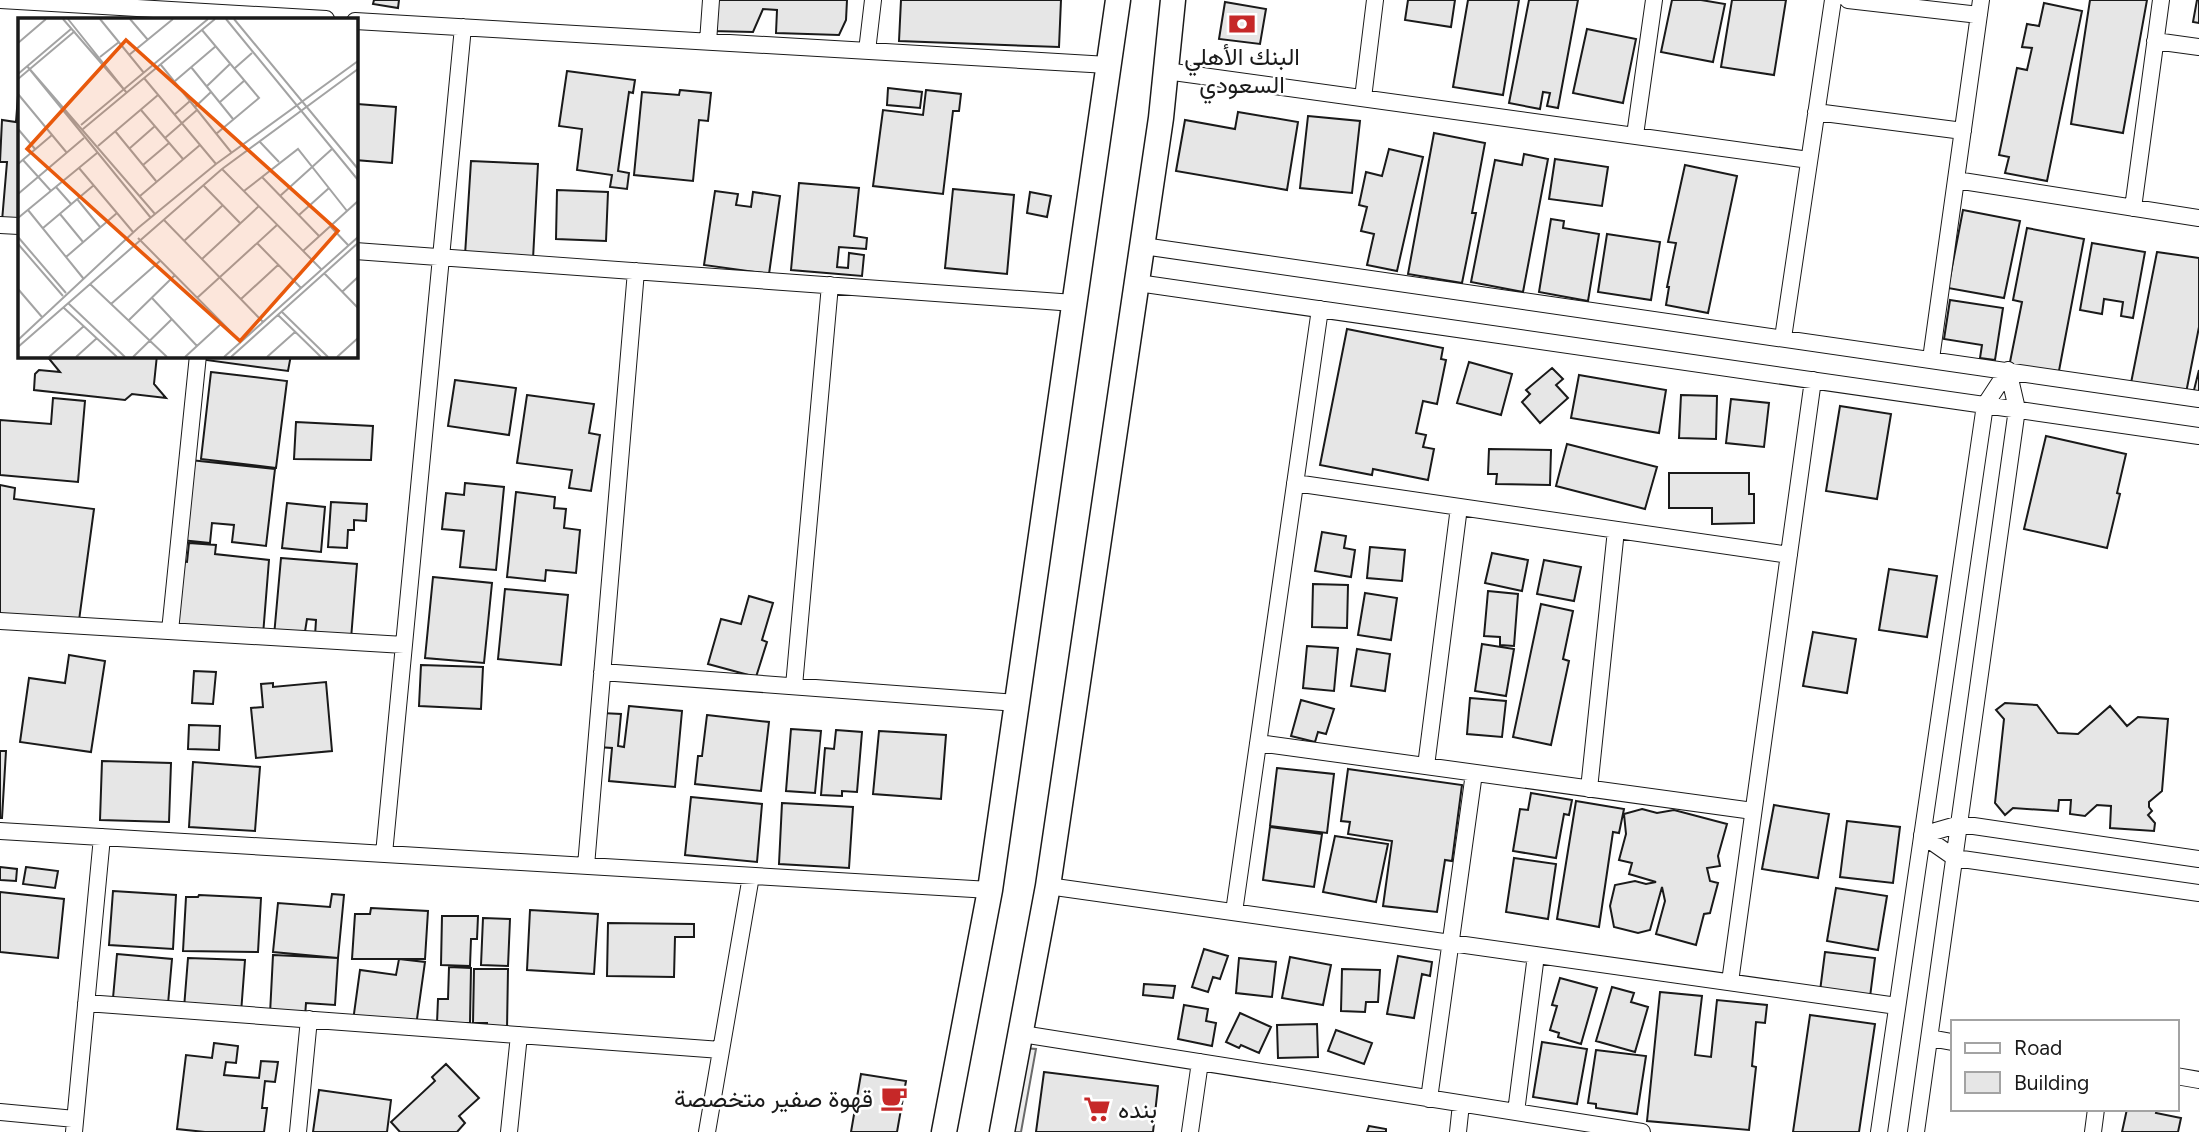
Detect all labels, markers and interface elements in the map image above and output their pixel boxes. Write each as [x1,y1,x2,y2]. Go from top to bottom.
bank icon: البنك الأهلي السعودي [1227,9,1257,39]
inset map [18,18,357,357]
place label: البنك الأهلي السعودي [1184,42,1300,104]
legend [1951,1020,2178,1111]
text: Road [2014,1035,2062,1060]
text: Building [2014,1070,2089,1095]
cafe icon: قهوة صفير متخصصة [879,1083,909,1113]
place label: قهوة صفير متخصصة [674,1084,873,1114]
supermarket icon: بنده [1082,1094,1112,1124]
place label: بنده [1118,1095,1157,1124]

